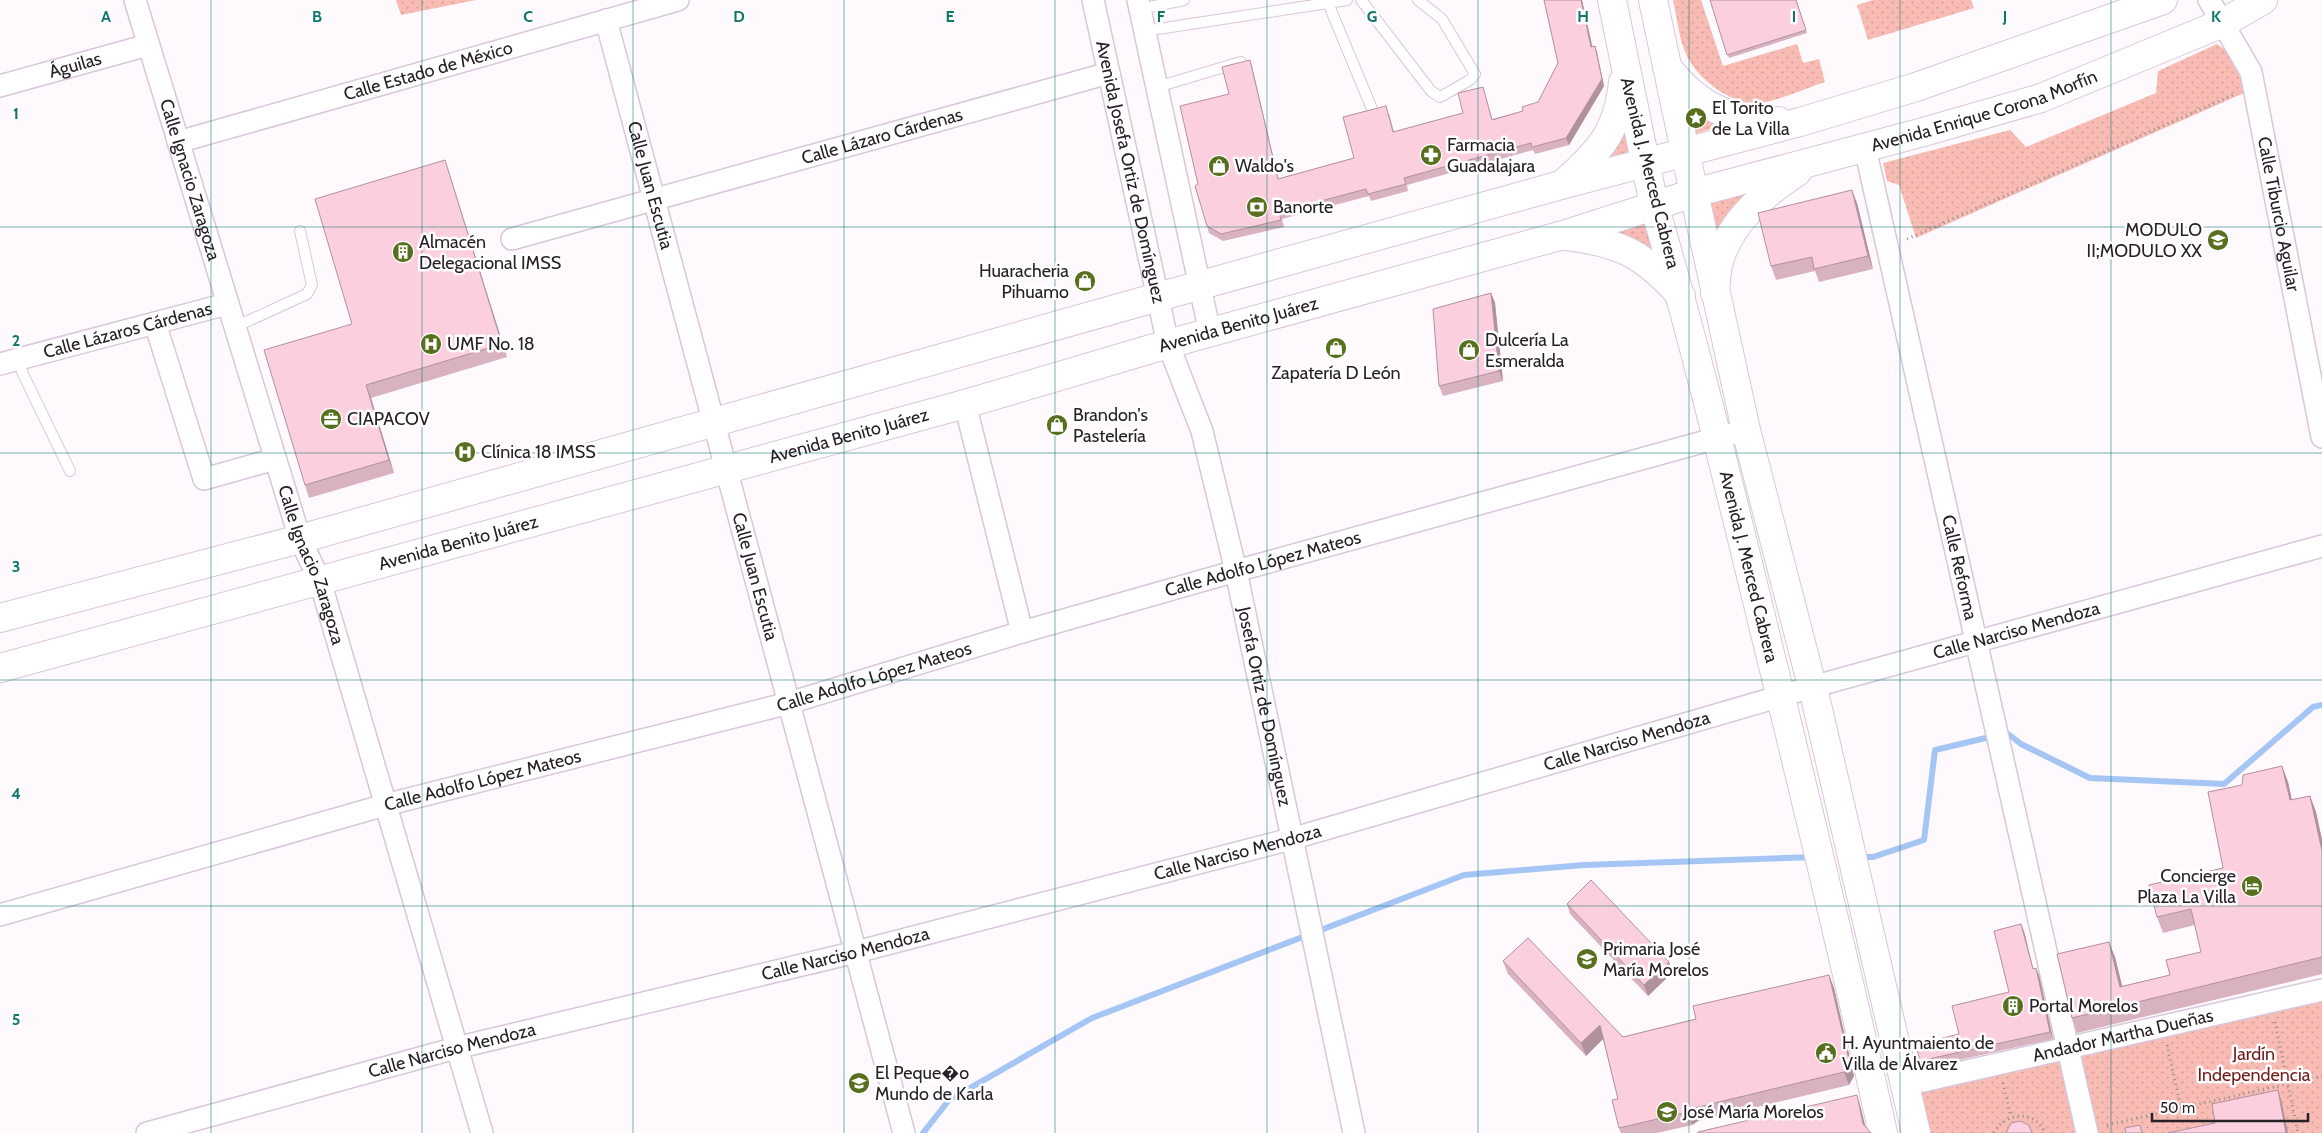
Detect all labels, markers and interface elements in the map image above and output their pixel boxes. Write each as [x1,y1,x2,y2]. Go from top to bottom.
text: A [101,7,111,26]
text: B [312,7,322,26]
text: C [523,7,533,26]
text: D [733,7,745,26]
text: E [945,7,955,26]
text: F [1157,7,1166,26]
text: G [1367,7,1377,26]
text: H [1577,7,1589,26]
text: I [1792,7,1796,26]
text: J [2002,7,2007,26]
text: K [2211,7,2221,26]
street label: Calle Estado de México [341,37,515,105]
street label: Avenida Josefa Ortiz de Domínguez [1091,39,1170,306]
street label: Águilas [46,47,104,83]
street label: Avenida Enrique Corona Morfín [1869,65,2100,156]
street label: Avenida J. Merced Cabrera [1616,75,1685,271]
street label: Calle Ignacio Zaragoza [155,96,225,264]
place label: El Torito de La Villa [1712,97,1790,140]
street label: Calle Lázaro Cárdenas [799,103,965,169]
text: 1 [13,104,19,123]
place icon: El Torito de La Villa [1684,106,1708,130]
street label: Calle Juan Escutia [623,119,678,252]
place label: Farmacia Guadalajara [1447,134,1536,177]
street label: Calle Tiburcio Aguilar [2253,135,2304,294]
pharmacy icon: Farmacia Guadalajara [1419,143,1443,167]
shop icon: Waldo's [1207,154,1231,178]
place label: Waldo's [1235,155,1294,177]
bank icon: Banorte [1245,195,1269,219]
place label: Banorte [1273,196,1333,218]
place label: MODULO II;MODULO XX [2087,219,2202,262]
school or university icon: MODULO II;MODULO XX [2206,228,2230,252]
place label: Almacén Delegacional IMSS [419,231,561,274]
building icon: Almacén Delegacional IMSS [391,240,415,264]
place label: Huaracheria Pihuamo [979,260,1069,303]
shop icon: Huaracheria Pihuamo [1073,269,1097,293]
street label: Avenida Benito Juárez [1156,292,1321,357]
street label: Calle Lázaros Cárdenas [41,297,214,363]
place label: Dulcería La Esmeralda [1485,329,1569,372]
text: 2 [12,331,20,350]
hospital icon: UMF No. 18 [419,332,443,356]
place label: UMF No. 18 [447,333,535,355]
shop icon: Zapatería D León [1324,336,1348,360]
shop icon: Dulcería La Esmeralda [1457,338,1481,362]
place label: Zapatería D León [1271,362,1401,384]
street label: Avenida Benito Juárez [767,403,932,468]
place label: Brandon's Pastelería [1073,404,1148,447]
office icon: CIAPACOV [319,407,343,431]
place label: CIAPACOV [347,408,430,430]
shop icon: Brandon's Pastelería [1045,413,1069,437]
hospital icon: Clínica 18 IMSS [453,440,477,464]
place label: Clínica 18 IMSS [481,441,596,463]
street label: Avenida J. Merced Cabrera [1715,469,1783,665]
street label: Calle Ignacio Zaragoza [273,483,349,647]
street label: Avenida Benito Juárez [376,510,541,575]
street label: Calle Juan Escutia [727,510,783,643]
street label: Calle Reforma [1937,513,1982,622]
street label: Calle Adolfo López Mateos [1162,526,1363,602]
text: 3 [12,557,20,576]
street label: Calle Narciso Mendoza [1931,597,2103,664]
street label: Josefa Ortiz de Domínguez [1233,604,1296,809]
street label: Calle Adolfo López Mateos [774,637,974,717]
street label: Calle Narciso Mendoza [1541,706,1713,776]
street label: Calle Adolfo López Mateos [382,745,583,816]
text: 4 [11,784,21,803]
street label: Calle Narciso Mendoza [1151,820,1324,885]
place label: Concierge Plaza La Villa [2137,865,2236,908]
hotel icon: Concierge Plaza La Villa [2240,874,2264,898]
street label: Calle Narciso Mendoza [759,922,932,985]
place label: Primaria José María Morelos [1603,938,1709,981]
school or university icon: Primaria José María Morelos [1575,947,1599,971]
building icon: Portal Morelos [2001,994,2025,1018]
place label: Portal Morelos [2029,995,2138,1017]
street label: Andador Martha Dueñas [2030,1004,2215,1067]
text: 5 [12,1010,20,1029]
street label: Calle Narciso Mendoza [366,1018,538,1083]
place label: H. Ayuntmaiento de Villa de Álvarez [1842,1032,1994,1075]
public building icon: H. Ayuntmaiento de Villa de Álvarez [1814,1041,1838,1065]
park label: Jardín Independencia [2198,1043,2311,1086]
place label: El Peque�o Mundo de Karla [875,1062,994,1105]
school or university icon: El Peque�o Mundo de Karla [847,1071,871,1095]
scale bar [2152,1090,2308,1122]
text: 50 m [2160,1099,2195,1117]
school or university icon: José María Morelos [1655,1100,1679,1124]
place label: José María Morelos [1682,1101,1824,1123]

